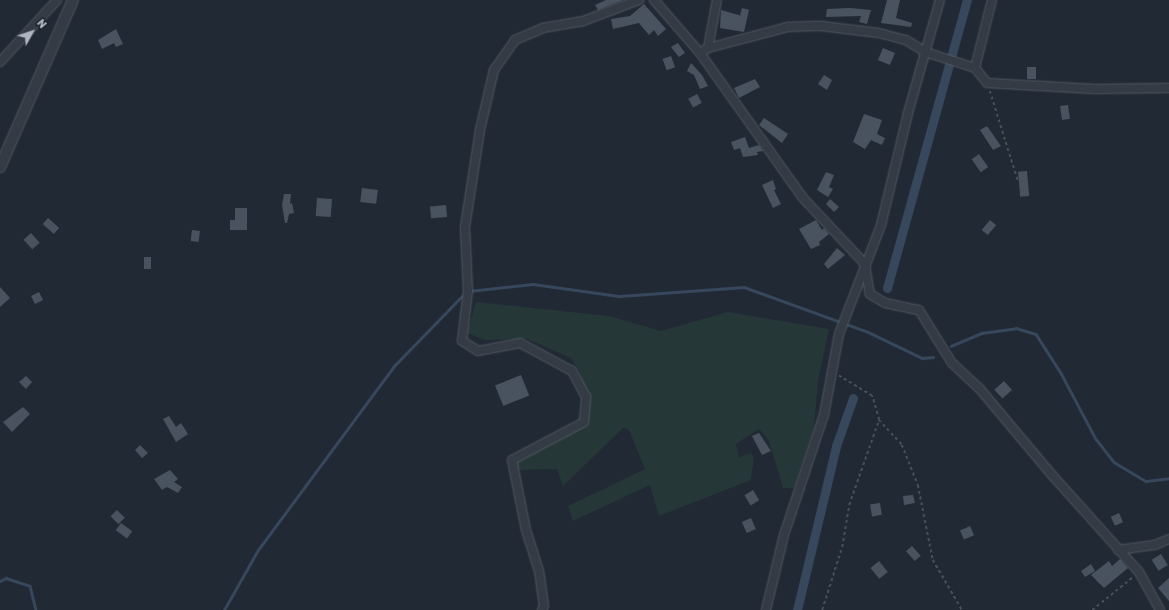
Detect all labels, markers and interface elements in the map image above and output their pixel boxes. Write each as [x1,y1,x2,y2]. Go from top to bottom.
north arrow [12,12,52,52]
text: N [34,17,49,31]

